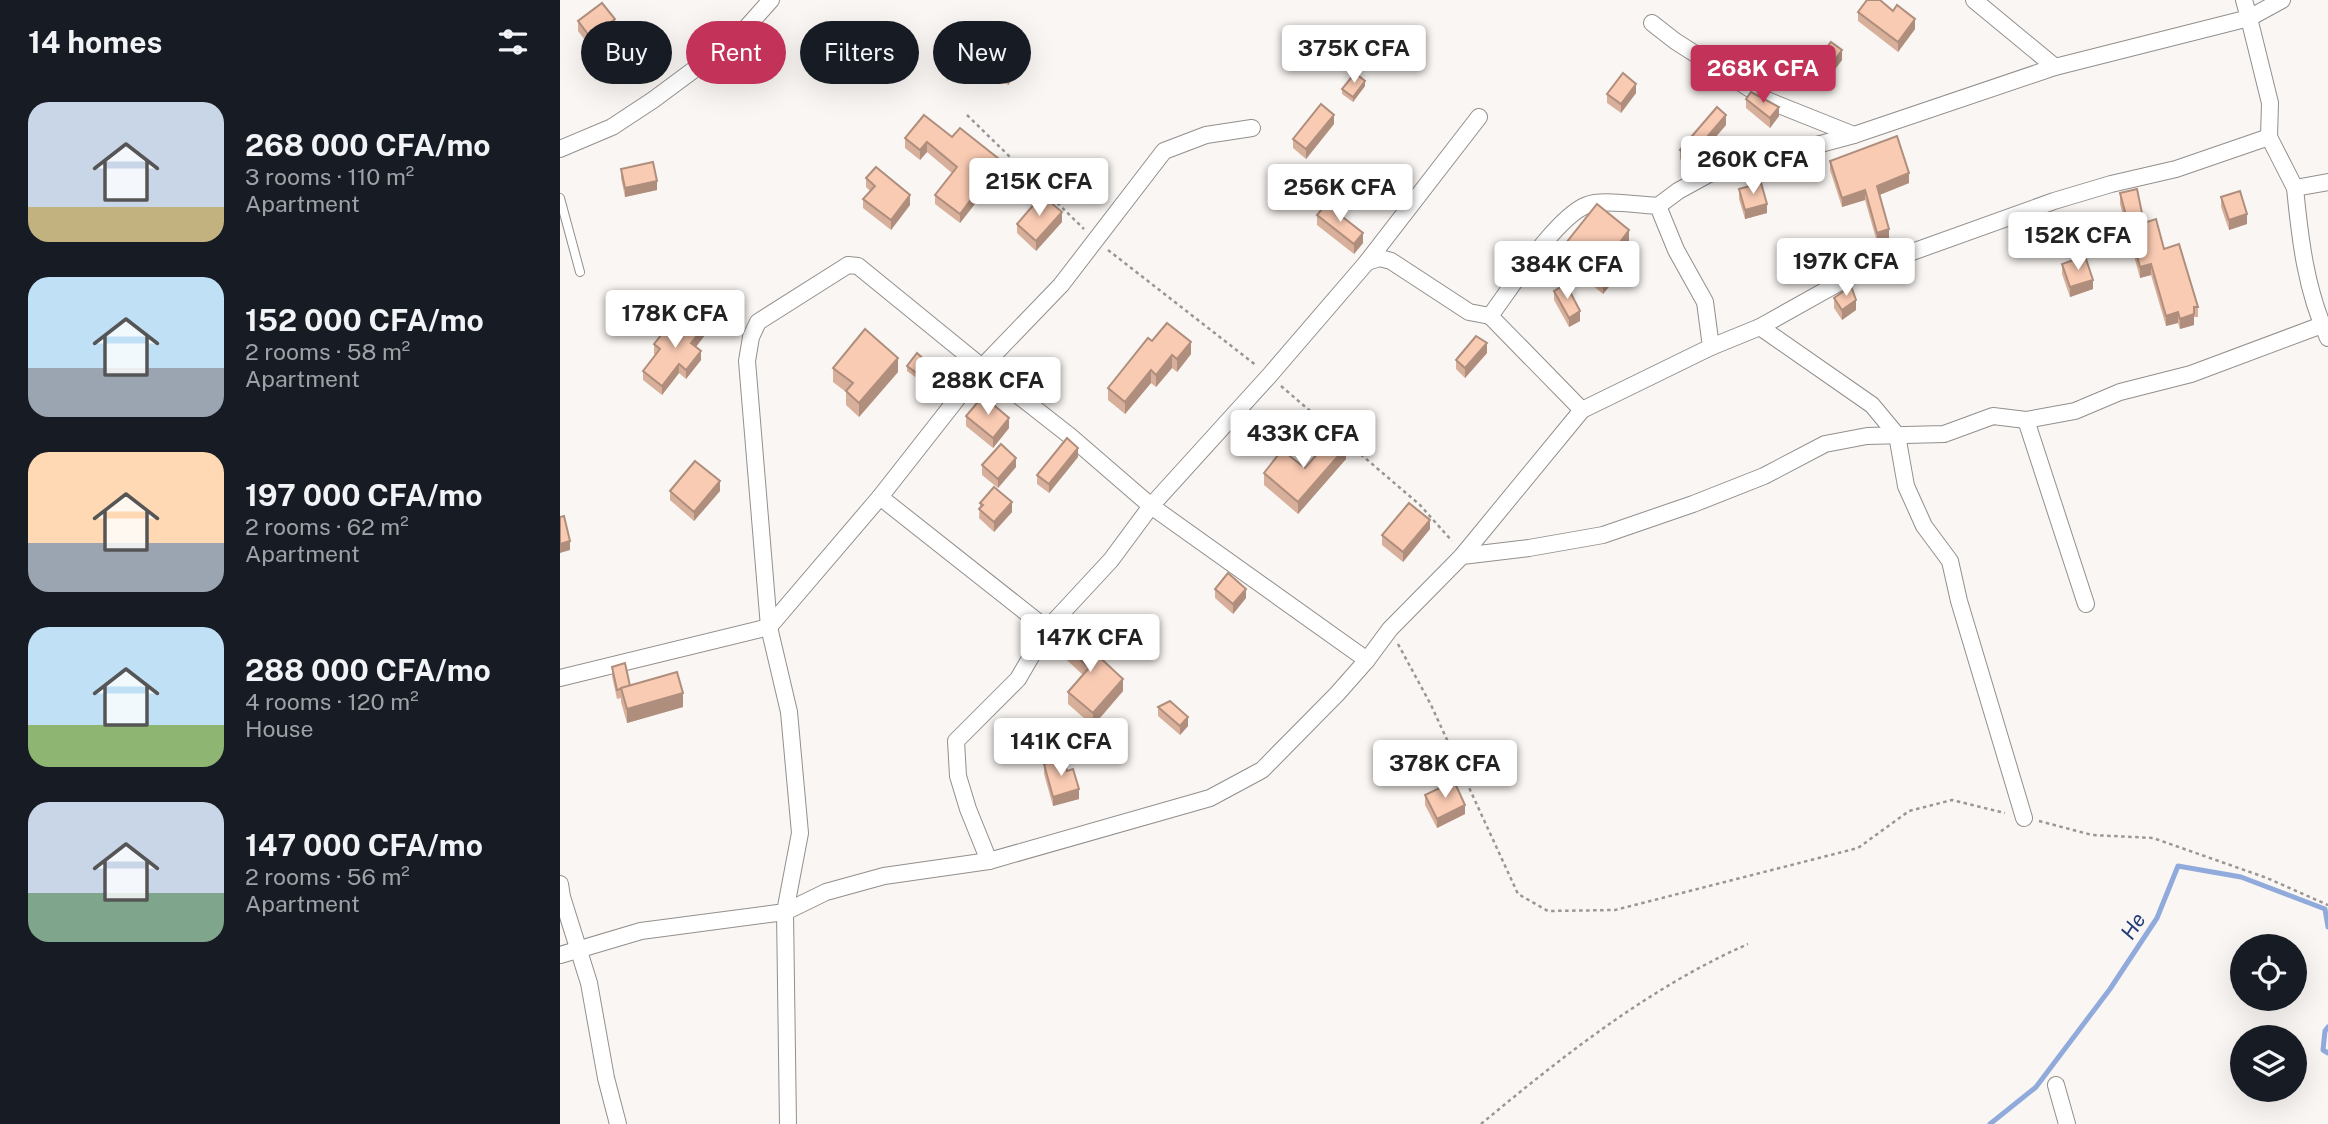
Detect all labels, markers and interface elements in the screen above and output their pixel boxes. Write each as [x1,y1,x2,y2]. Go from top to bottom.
chip: Buy [581,21,672,84]
chip: Rent [686,21,786,84]
chip: Filters [800,21,919,84]
chip: New [933,21,1031,84]
icon: filters [494,23,532,61]
text: 14 homes [28,24,162,60]
pin: 375K CFA [1282,25,1426,85]
text: 375K CFA [1298,34,1410,61]
pin: 268K CFA [1691,46,1835,105]
text: 268K CFA [1707,54,1819,81]
text: 268 000 CFA/mo [245,127,491,163]
icon: home [84,130,168,214]
pin: 260K CFA [1681,136,1825,196]
text: 260K CFA [1697,145,1809,172]
pin: 215K CFA [967,158,1111,218]
text: 3 rooms · 110 m² [245,163,414,190]
pin: 256K CFA [1268,164,1412,224]
text: 215K CFA [985,167,1093,194]
text: 256K CFA [1284,173,1396,200]
text: Apartment [245,190,360,217]
pin: 152K CFA [2006,212,2150,272]
text: 152K CFA [2024,221,2132,248]
pin: 197K CFA [1774,238,1918,298]
pin: 384K CFA [1495,242,1639,301]
text: 197K CFA [1793,247,1899,274]
text: 384K CFA [1510,250,1624,277]
pin: 178K CFA [603,290,747,350]
text: 178K CFA [622,299,728,326]
text: 152 000 CFA/mo [245,302,484,338]
icon: home [84,305,168,389]
text: 2 rooms · 58 m² [245,338,410,365]
pin: 288K CFA [916,358,1060,417]
text: Apartment [245,365,360,392]
text: 288K CFA [932,366,1044,393]
pin: 433K CFA [1231,410,1375,470]
text: 433K CFA [1246,419,1360,446]
text: 197 000 CFA/mo [245,477,483,513]
icon: home [84,480,168,564]
text: 2 rooms · 62 m² [245,513,409,540]
text: Apartment [245,540,360,567]
pin: 147K CFA [1018,614,1162,674]
text: 147K CFA [1037,623,1143,650]
text: 288 000 CFA/mo [245,652,491,688]
icon: home [84,655,168,739]
text: 4 rooms · 120 m² [245,688,419,715]
text: House [245,715,313,742]
pin: 141K CFA [989,718,1133,778]
text: 141K CFA [1010,727,1112,754]
pin: 378K CFA [1373,740,1517,800]
text: 378K CFA [1389,749,1501,776]
text: 147 000 CFA/mo [245,827,483,863]
icon: home [84,830,168,914]
text: 2 rooms · 56 m² [245,863,410,890]
text: Apartment [245,890,360,917]
water label: He [2115,908,2151,944]
map controls [2230,934,2307,1102]
button: locate [2230,934,2307,1011]
button: layers [2230,1025,2307,1102]

